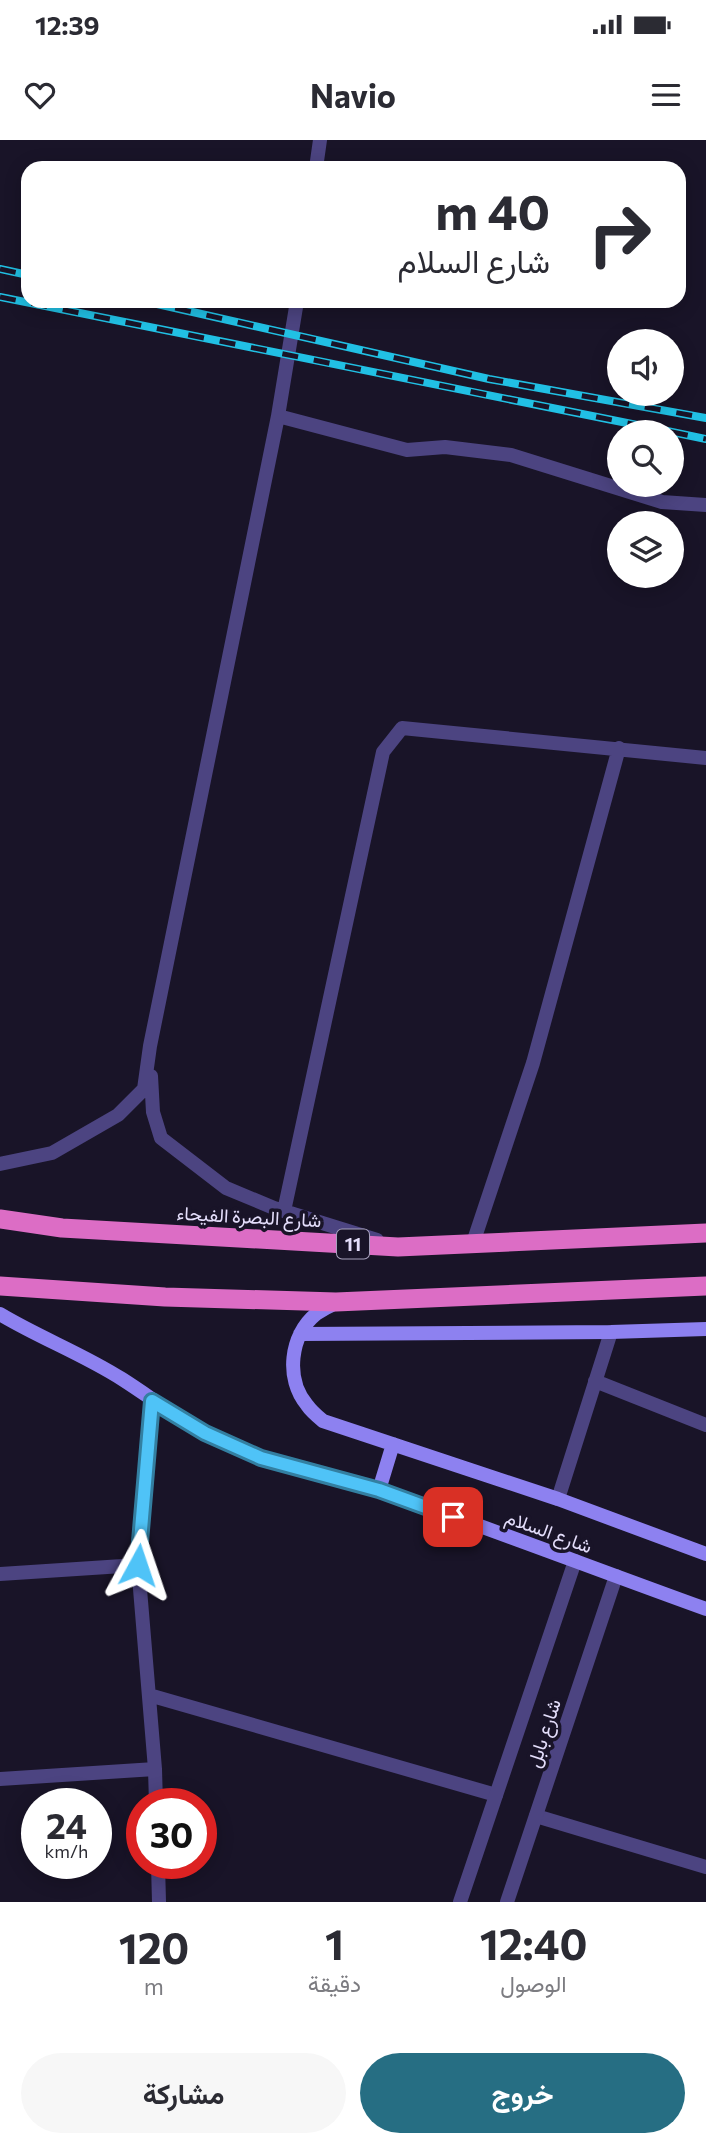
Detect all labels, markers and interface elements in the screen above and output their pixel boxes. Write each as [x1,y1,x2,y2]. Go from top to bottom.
text: 12:39 [35,9,100,40]
text: Navio [310,75,396,115]
icon: heart [21,76,59,114]
icon: menu [647,76,685,114]
text: 40 m [435,180,550,240]
icon: right [574,189,665,280]
text: شارع السلام [398,240,550,280]
map controls [607,329,684,588]
button: sound [607,329,684,406]
button: search [607,420,684,497]
button: layers [607,511,684,588]
street label: شارع البصرة الفيحاء [176,1201,322,1233]
road number: 11 [337,1230,369,1259]
pin [423,1487,483,1547]
icon: arrive [434,1498,472,1536]
street label: شارع السلام [502,1505,595,1559]
position arrow [101,1528,175,1602]
street label: شارع بابل [521,1696,567,1771]
speed limit sign: 30 [126,1788,217,1879]
text: 24 [46,1803,87,1846]
text: km/h [45,1840,88,1862]
text: 1 [325,1917,344,1969]
text: 12:40 [480,1917,587,1969]
text: 120 [119,1921,189,1973]
text: دقيقة [308,1969,361,1997]
text: الوصول [500,1969,567,1997]
text: m [144,1972,164,2000]
button: مشاركة [21,2053,346,2133]
button: خروج [360,2053,685,2133]

